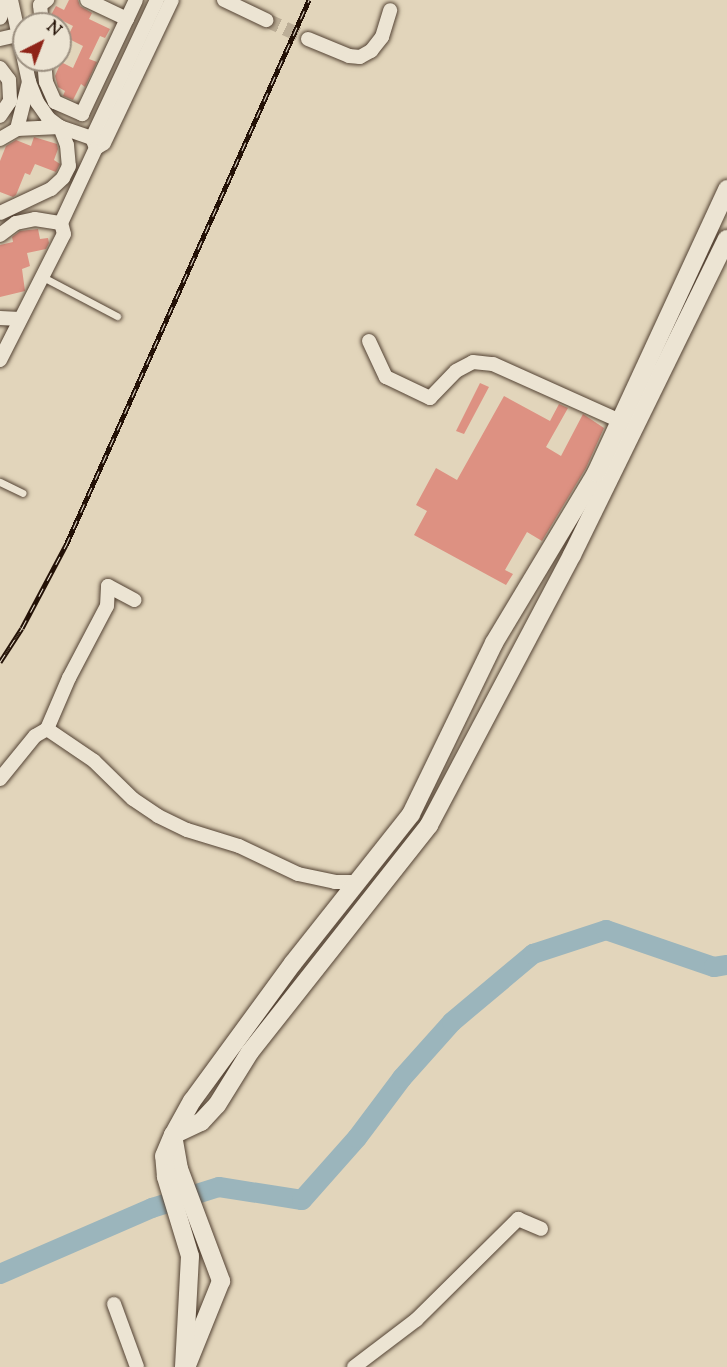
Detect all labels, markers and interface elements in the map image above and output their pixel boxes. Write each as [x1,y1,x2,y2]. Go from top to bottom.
north arrow [12,12,72,72]
text: N [41,17,65,43]

